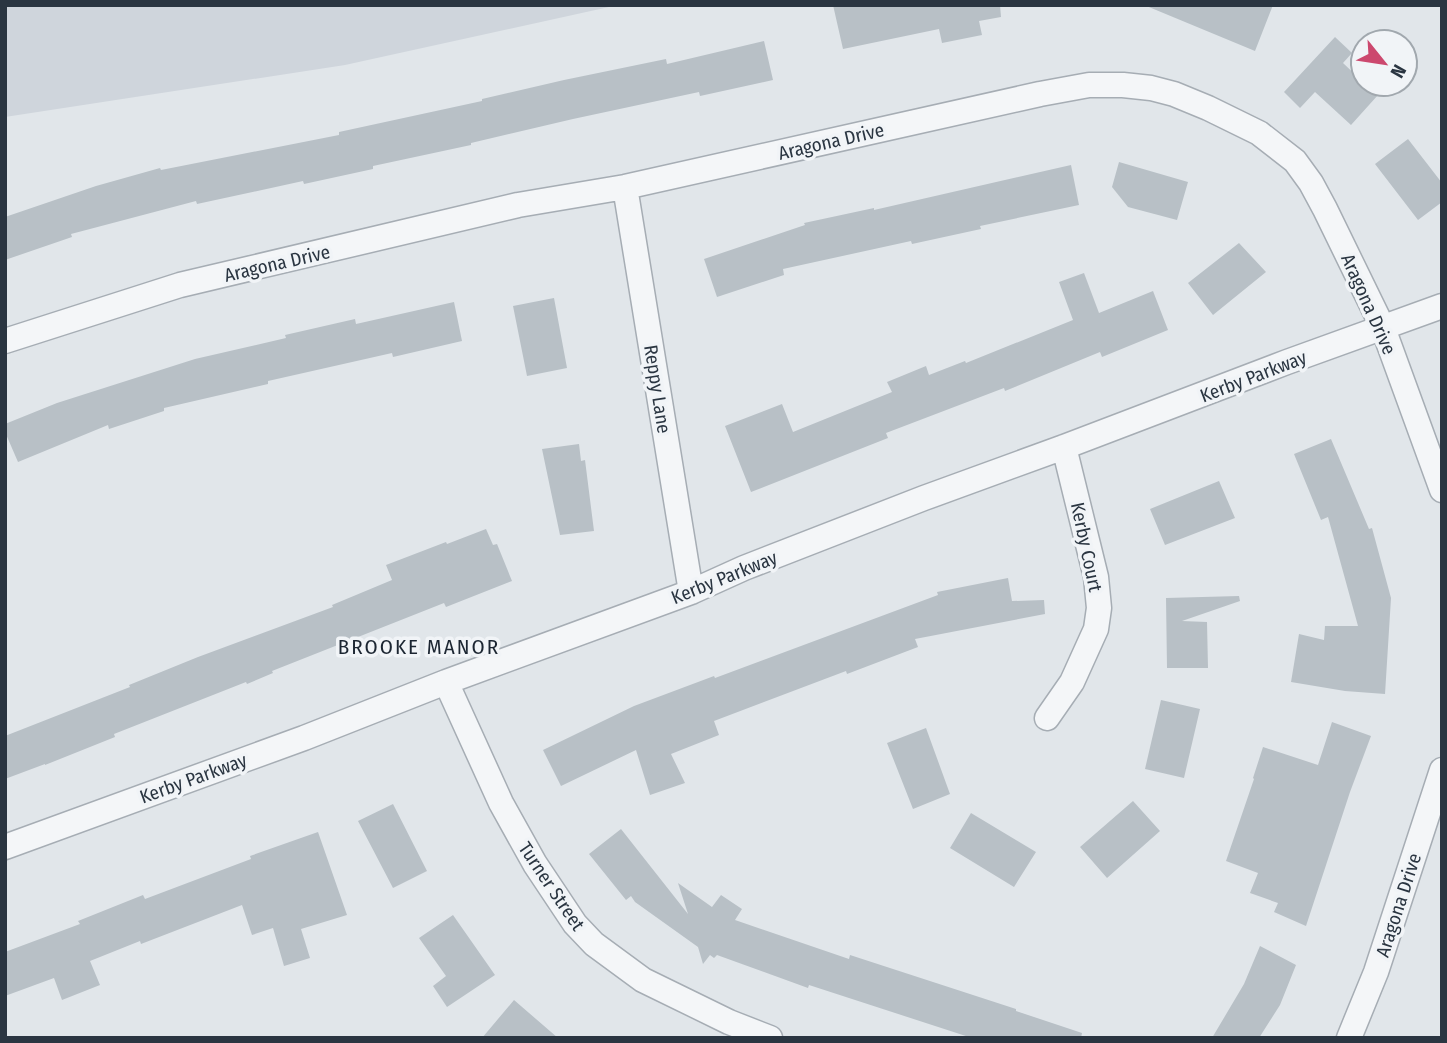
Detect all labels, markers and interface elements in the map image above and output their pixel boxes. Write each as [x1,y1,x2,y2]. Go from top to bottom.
north arrow [1349,28,1419,98]
text: N [1385,61,1411,82]
street label: Aragona Drive [776,118,886,165]
street label: Aragona Drive [222,240,332,287]
street label: Aragona Drive [1336,250,1401,358]
street label: Reppy Lane [639,343,676,435]
street label: Kerby Parkway [1197,345,1310,407]
street label: Kerby Court [1066,500,1107,595]
street label: Kerby Parkway [668,546,781,609]
district label: BROOKE MANOR [338,634,500,660]
street label: Kerby Parkway [137,748,250,808]
street label: Turner Street [514,838,590,936]
street label: Aragona Drive [1371,850,1426,960]

